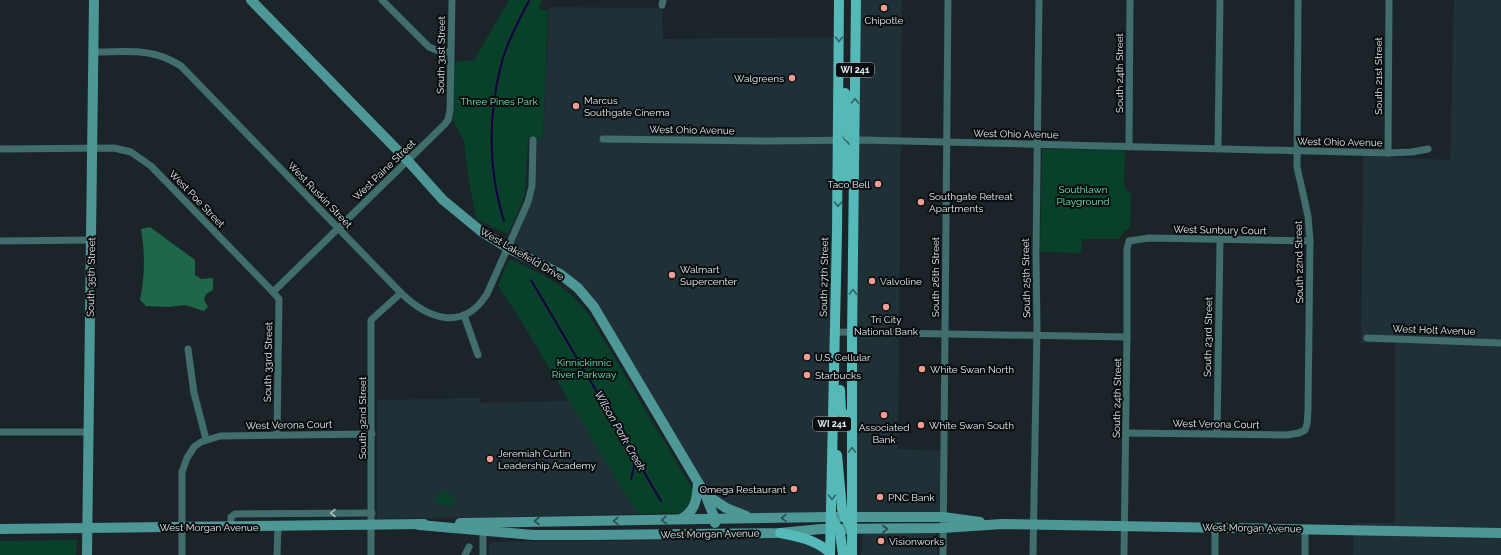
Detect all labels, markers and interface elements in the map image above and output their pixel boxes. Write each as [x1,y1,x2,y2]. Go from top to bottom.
marker: Chipotle [879,3,889,13]
street label: South 31st Street [435,15,447,94]
place label: Chipotle [865,15,904,26]
street label: South 24th Street [1114,32,1125,113]
one-way arrow [835,36,843,42]
street label: South 21st Street [1373,37,1384,115]
road number: WI 241 [836,63,874,77]
place label: Walgreens [734,73,784,84]
marker: Walgreens [787,73,797,83]
place label: Marcus Southgate Cinema [584,95,670,118]
park label: Three Pines Park [460,96,538,107]
one-way arrow [850,98,859,104]
marker: Marcus Southgate Cinema [571,101,581,111]
street label: West Ohio Avenue [649,124,735,136]
street label: West Ohio Avenue [973,128,1059,140]
street label: West Ohio Avenue [1297,136,1383,148]
street label: West Paine Street [351,137,418,202]
street label: West Ruskin Street [286,160,355,231]
street label: West Poe Street [167,168,227,230]
place label: Taco Bell [828,179,870,190]
marker: Taco Bell [873,179,883,189]
park label: Southlawn Playground [1057,184,1109,207]
place label: Southgate Retreat Apartments [929,191,1014,214]
marker: Southgate Retreat Apartments [916,197,926,207]
one-way arrow [833,201,842,207]
street label: South 22nd Street [1293,220,1305,303]
street label: West Sunbury Court [1173,224,1267,236]
street label: West Lakefield Drive [478,226,566,283]
street label: South 35th Street [85,236,97,317]
street label: South 27th Street [818,236,830,317]
street label: South 26th Street [930,236,941,317]
street label: South 25th Street [1020,237,1032,318]
place label: Walmart Supercenter [680,264,738,287]
marker: Walmart Supercenter [667,270,677,280]
marker: Valvoline [867,276,877,286]
place label: Valvoline [880,276,922,287]
one-way arrow [849,289,857,295]
street label: South 23rd Street [1202,296,1214,377]
marker: Tri City National Bank [881,302,891,312]
place label: Tri City National Bank [854,314,919,337]
street label: South 33rd Street [262,321,274,402]
street label: West Holt Avenue [1392,323,1476,337]
marker: U.S. Cellular [802,352,812,362]
place label: U.S. Cellular [815,352,871,363]
park label: Kinnickinnic River Parkway [552,357,617,380]
street label: South 24th Street [1111,357,1123,438]
marker: White Swan North [917,364,927,374]
place label: White Swan North [930,364,1014,375]
marker: Starbucks [802,370,812,380]
place label: Starbucks [815,370,861,381]
street label: South 32nd Street [357,376,368,459]
water label: Wilson Park Creek [592,389,648,474]
marker: Associated Bank [879,410,889,420]
road number: WI 241 [813,417,851,431]
street label: West Verona Court [1173,418,1260,430]
street label: West Verona Court [246,419,333,431]
marker: White Swan South [916,420,926,430]
place label: White Swan South [929,420,1014,431]
place label: Associated Bank [859,422,909,445]
one-way arrow [848,447,856,453]
place label: Jeremiah Curtin Leadership Academy [498,448,597,471]
marker: Jeremiah Curtin Leadership Academy [485,454,495,464]
place label: Omega Restaurant [699,484,787,495]
marker: Omega Restaurant [789,484,799,494]
marker: PNC Bank [875,492,885,502]
place label: PNC Bank [888,492,935,503]
one-way arrow [827,494,836,500]
one-way arrow [330,509,336,518]
one-way arrow [781,514,787,522]
one-way arrow [613,516,619,525]
one-way arrow [661,516,667,524]
one-way arrow [534,517,540,525]
street label: West Morgan Avenue [159,522,259,533]
street label: West Morgan Avenue [1202,522,1302,534]
one-way arrow [882,525,888,533]
street label: West Morgan Avenue [660,528,760,540]
marker: Visionworks [876,536,886,546]
place label: Visionworks [889,536,944,547]

